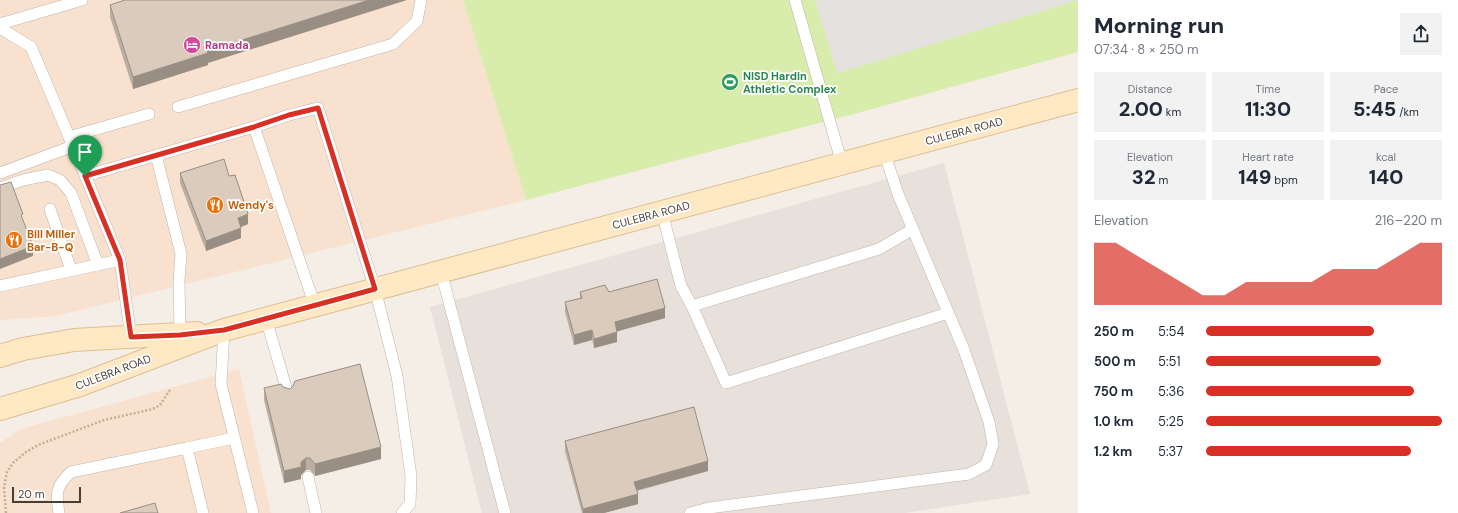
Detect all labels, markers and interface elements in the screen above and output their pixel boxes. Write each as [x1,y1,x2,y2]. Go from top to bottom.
text: Morning run [1094,11,1224,40]
button: share [1400,13,1442,55]
hotel icon: Ramada [182,35,202,55]
place label: Ramada [205,38,249,52]
text: 07:34 · 8 × 250 m [1094,41,1199,58]
place label: NISD Hardin Athletic Complex [743,69,837,96]
sports icon: NISD Hardin Athletic Complex [720,72,740,92]
text: Distance [1128,82,1172,96]
text: Time [1256,82,1280,96]
text: Pace [1374,82,1398,96]
text: 2.00 [1119,96,1163,122]
text: 11:30 [1245,96,1291,122]
text: 5:45 [1353,96,1396,122]
text: km [1163,105,1181,119]
text: /km [1396,105,1419,119]
street label: CULEBRA ROAD [924,114,1005,148]
pin [68,135,102,176]
icon: arrive [74,141,96,163]
text: Elevation [1127,150,1173,164]
text: Heart rate [1242,150,1294,164]
text: kcal [1376,150,1396,164]
text: 32 [1132,164,1155,190]
text: 149 [1238,164,1271,190]
text: 140 [1369,164,1403,190]
text: m [1155,173,1168,187]
text: bpm [1271,173,1298,187]
restaurant icon: Wendy's [205,195,225,215]
place label: Wendy's [228,198,274,212]
street label: CULEBRA ROAD [611,198,692,232]
text: Elevation [1094,212,1148,229]
text: 216–220 m [1375,212,1442,229]
place label: Bill Miller Bar-B-Q [27,227,76,254]
restaurant icon: Bill Miller Bar-B-Q [4,230,24,250]
text: 250 m [1094,323,1134,340]
text: 5:54 [1158,323,1184,340]
street label: CULEBRA ROAD [73,351,153,393]
text: 500 m [1094,353,1136,370]
text: 5:51 [1158,353,1181,370]
text: 750 m [1094,383,1133,400]
text: 5:36 [1158,383,1184,400]
text: 1.0 km [1094,413,1133,430]
text: 5:25 [1158,413,1184,430]
text: 1.2 km [1094,443,1132,460]
text: 5:37 [1158,443,1183,460]
scale bar [12,485,81,504]
text: 20 m [18,487,44,501]

